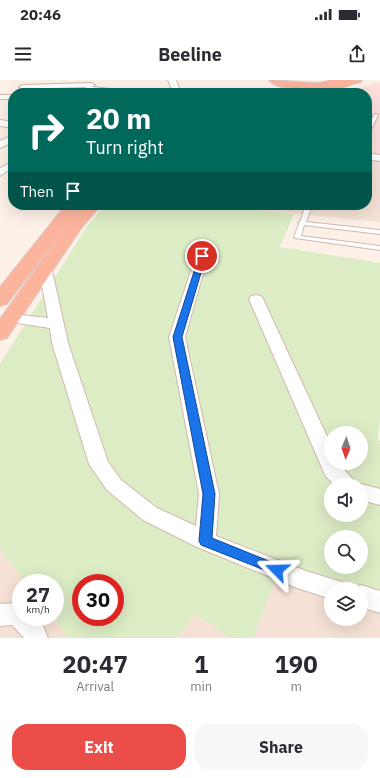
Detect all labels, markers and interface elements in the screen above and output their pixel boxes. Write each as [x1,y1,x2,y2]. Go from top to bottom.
text: 20:46 [20,5,61,24]
icon: menu [12,43,34,65]
text: Beeline [158,43,222,66]
icon: share [346,43,368,65]
text: 20 m [86,100,151,137]
icon: right [20,104,72,156]
text: Turn right [86,136,164,159]
icon: arrive [62,180,84,202]
text: Then [20,182,54,201]
pin [185,239,219,273]
icon: arrive [191,245,213,267]
north arrow [324,426,368,470]
map controls [324,426,368,626]
button: sound [324,478,368,522]
button: search [324,530,368,574]
position arrow [256,549,298,591]
speed limit sign: 30 [72,574,124,626]
text: 27 [26,581,50,608]
button: layers [324,582,368,626]
text: km/h [26,603,50,616]
text: 20:47 [62,648,128,680]
text: 1 [194,648,208,680]
text: 190 [274,648,318,680]
text: Arrival [76,678,114,695]
text: min [190,678,212,695]
text: m [290,678,302,695]
button: Exit [12,724,186,770]
button: Share [194,724,368,770]

